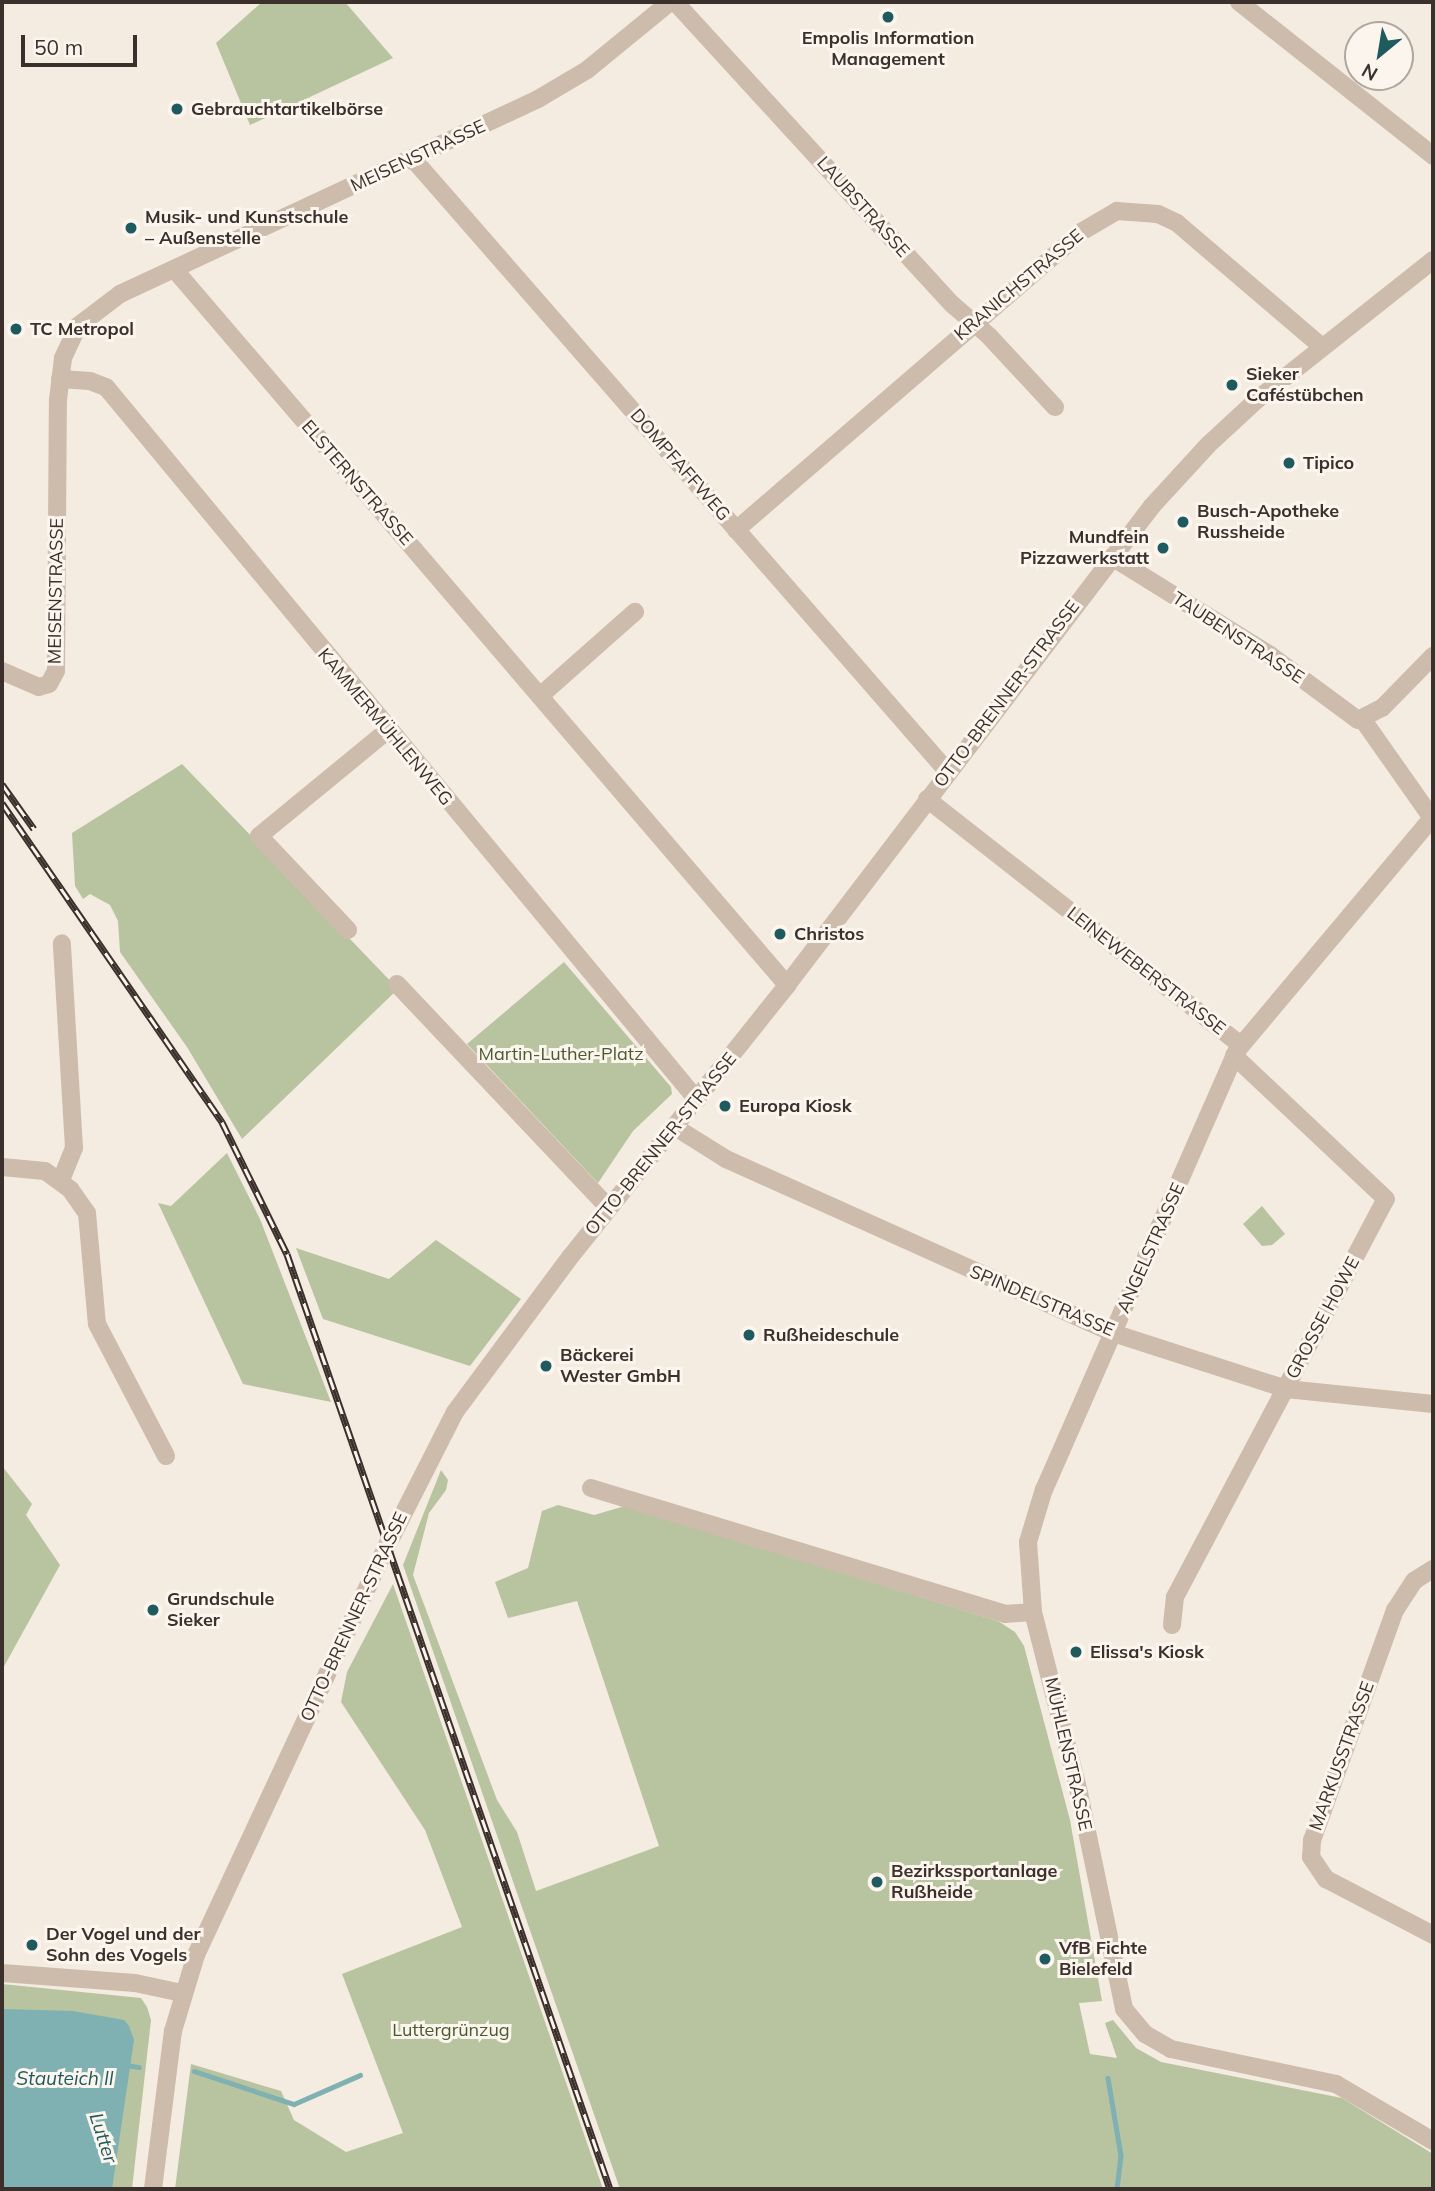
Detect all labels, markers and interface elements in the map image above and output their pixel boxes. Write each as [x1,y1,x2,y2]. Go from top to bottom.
marker: Empolis Information Management [880,9,896,25]
scale bar [24,21,140,65]
north arrow [1344,21,1414,91]
place label: Empolis Information Management [802,28,974,70]
text: 50 m [34,34,83,60]
text: N [1357,58,1382,86]
place label: Gebrauchtartikelbörse [191,98,383,120]
marker: Gebrauchtartikelbörse [169,101,185,117]
street label: MEISENSTRASSE [347,115,489,197]
street label: LAUBSTRASSE [812,152,914,262]
place label: Musik- und Kunstschule – Außenstelle [145,207,348,249]
marker: Musik- und Kunstschule – Außenstelle [123,220,139,236]
street label: KRANICHSTRASSE [950,225,1088,345]
place label: TC Metropol [30,318,134,340]
marker: TC Metropol [8,321,24,337]
place label: Sieker Caféstübchen [1246,364,1364,406]
marker: Sieker Caféstübchen [1224,377,1240,393]
street label: DOMPFAFFWEG [626,405,734,525]
street label: ELSTERNSTRASSE [297,416,417,550]
place label: Tipico [1303,452,1354,474]
marker: Tipico [1281,455,1297,471]
place label: Busch-Apotheke Russheide [1197,501,1339,544]
marker: Busch-Apotheke Russheide [1175,514,1191,530]
street label: MEISENSTRASSE [44,518,68,664]
place label: Mundfein Pizzawerkstatt [1020,527,1149,570]
marker: Mundfein Pizzawerkstatt [1155,540,1171,556]
street label: TAUBENSTRASSE [1168,587,1308,689]
street label: OTTO-BRENNER-STRASSE [930,596,1084,792]
street label: KAMMERMÜHLENWEG [313,644,457,810]
street label: LEINEWEBERSTRASSE [1063,902,1229,1040]
place label: Christos [794,923,864,945]
marker: Christos [772,926,788,942]
park label: Martin-Luther-Platz [478,1043,644,1065]
street label: OTTO-BRENNER-STRASSE [581,1048,741,1240]
place label: Europa Kiosk [739,1095,852,1117]
marker: Europa Kiosk [717,1098,733,1114]
street label: ANGELSTRASSE [1113,1180,1189,1316]
street label: GROSSE HOWE [1282,1253,1364,1383]
street label: SPINDELSTRASSE [967,1261,1117,1341]
place label: Rußheideschule [763,1324,899,1346]
marker: Rußheideschule [741,1327,757,1343]
place label: Bäckerei Wester GmbH [560,1345,681,1388]
marker: Bäckerei Wester GmbH [538,1358,554,1374]
street label: OTTO-BRENNER-STRASSE [296,1509,412,1725]
place label: Grundschule Sieker [167,1589,274,1632]
marker: Grundschule Sieker [145,1602,161,1618]
place label: Elissa's Kiosk [1090,1641,1204,1663]
marker: Elissa's Kiosk [1068,1644,1084,1660]
street label: MÜHLENSTRASSE [1040,1675,1096,1833]
street label: MARKUSSTRASSE [1305,1679,1379,1833]
place label: Bezirkssportanlage Rußheide [891,1861,1057,1904]
marker: Bezirkssportanlage Rußheide [869,1874,885,1890]
place label: Der Vogel und der Sohn des Vogels [46,1924,201,1966]
marker: Der Vogel und der Sohn des Vogels [24,1937,40,1953]
place label: VfB Fichte Bielefeld [1059,1938,1147,1980]
marker: VfB Fichte Bielefeld [1037,1951,1053,1967]
park label: Luttergrünzug [392,2019,510,2041]
water label: Stauteich II [16,2068,114,2090]
water label: Lutter [84,2110,122,2166]

